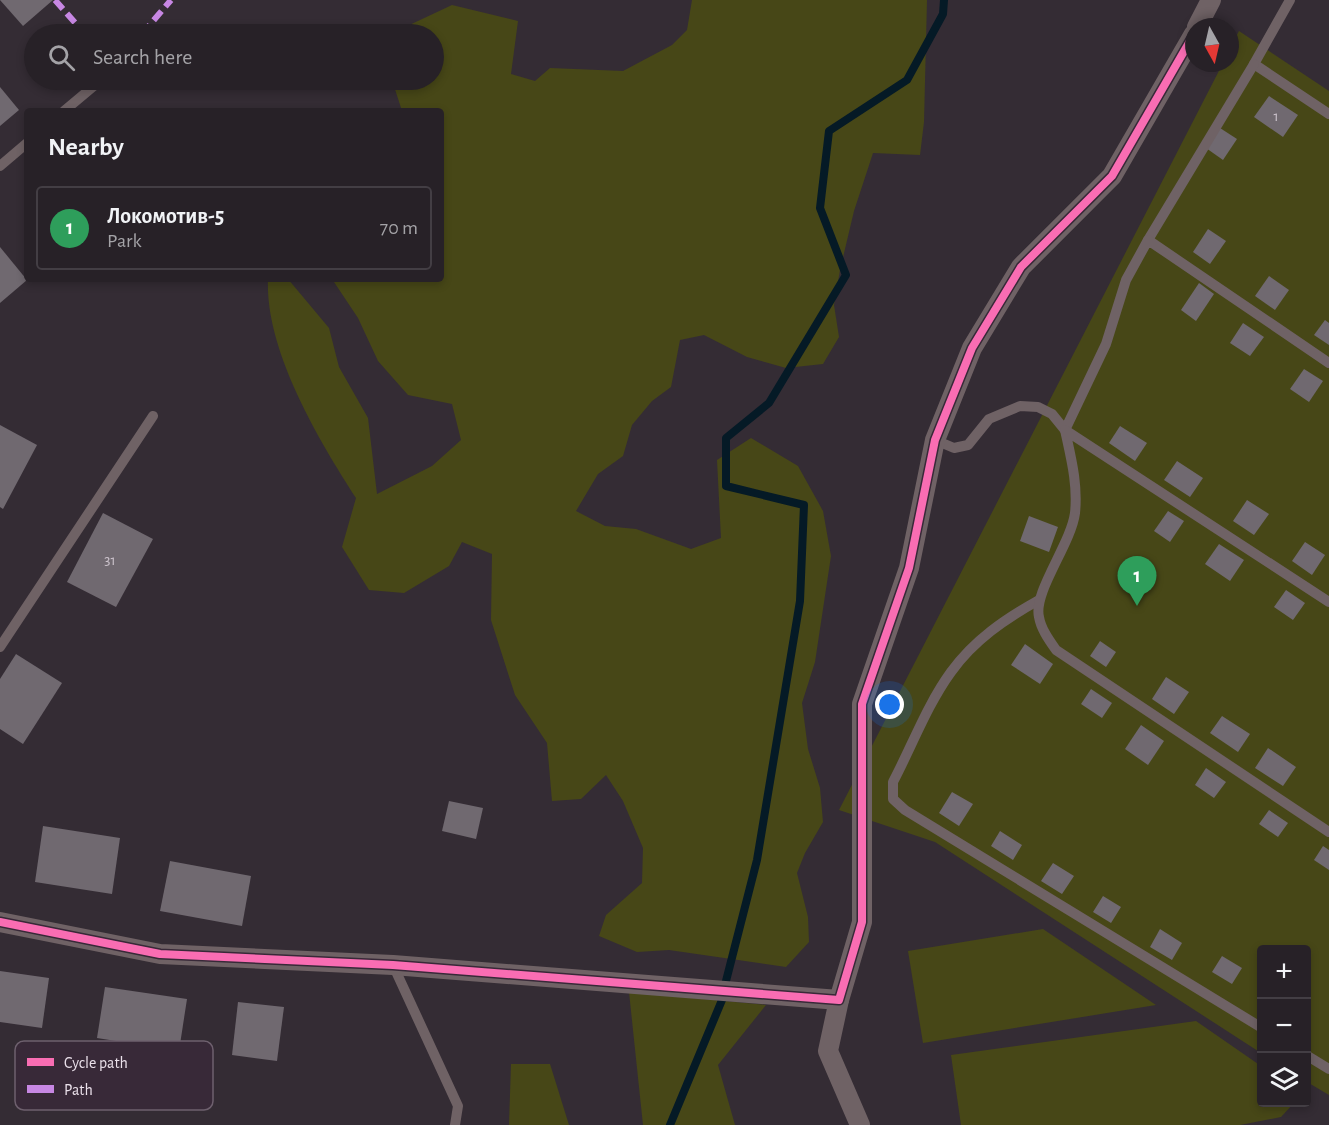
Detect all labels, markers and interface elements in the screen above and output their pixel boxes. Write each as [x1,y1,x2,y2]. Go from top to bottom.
north arrow [1185,18,1239,72]
search box [24,24,444,90]
icon: search [45,41,78,74]
text: Search here [93,46,192,68]
house number: 1 [1273,109,1279,124]
text: Nearby [48,134,124,160]
text: Локомотив-5 [107,205,224,227]
text: 1 [66,218,73,238]
text: 70 m [380,218,418,238]
text: Park [107,231,142,251]
house number: 31 [104,553,116,568]
pin: 1 [1118,556,1156,606]
your location [875,690,904,719]
map controls [1257,945,1311,1107]
button: + [1257,945,1311,999]
button: − [1257,999,1311,1053]
legend [15,1041,213,1110]
button: layers [1257,1053,1311,1107]
text: Cycle path [64,1055,128,1072]
text: Path [64,1082,93,1098]

